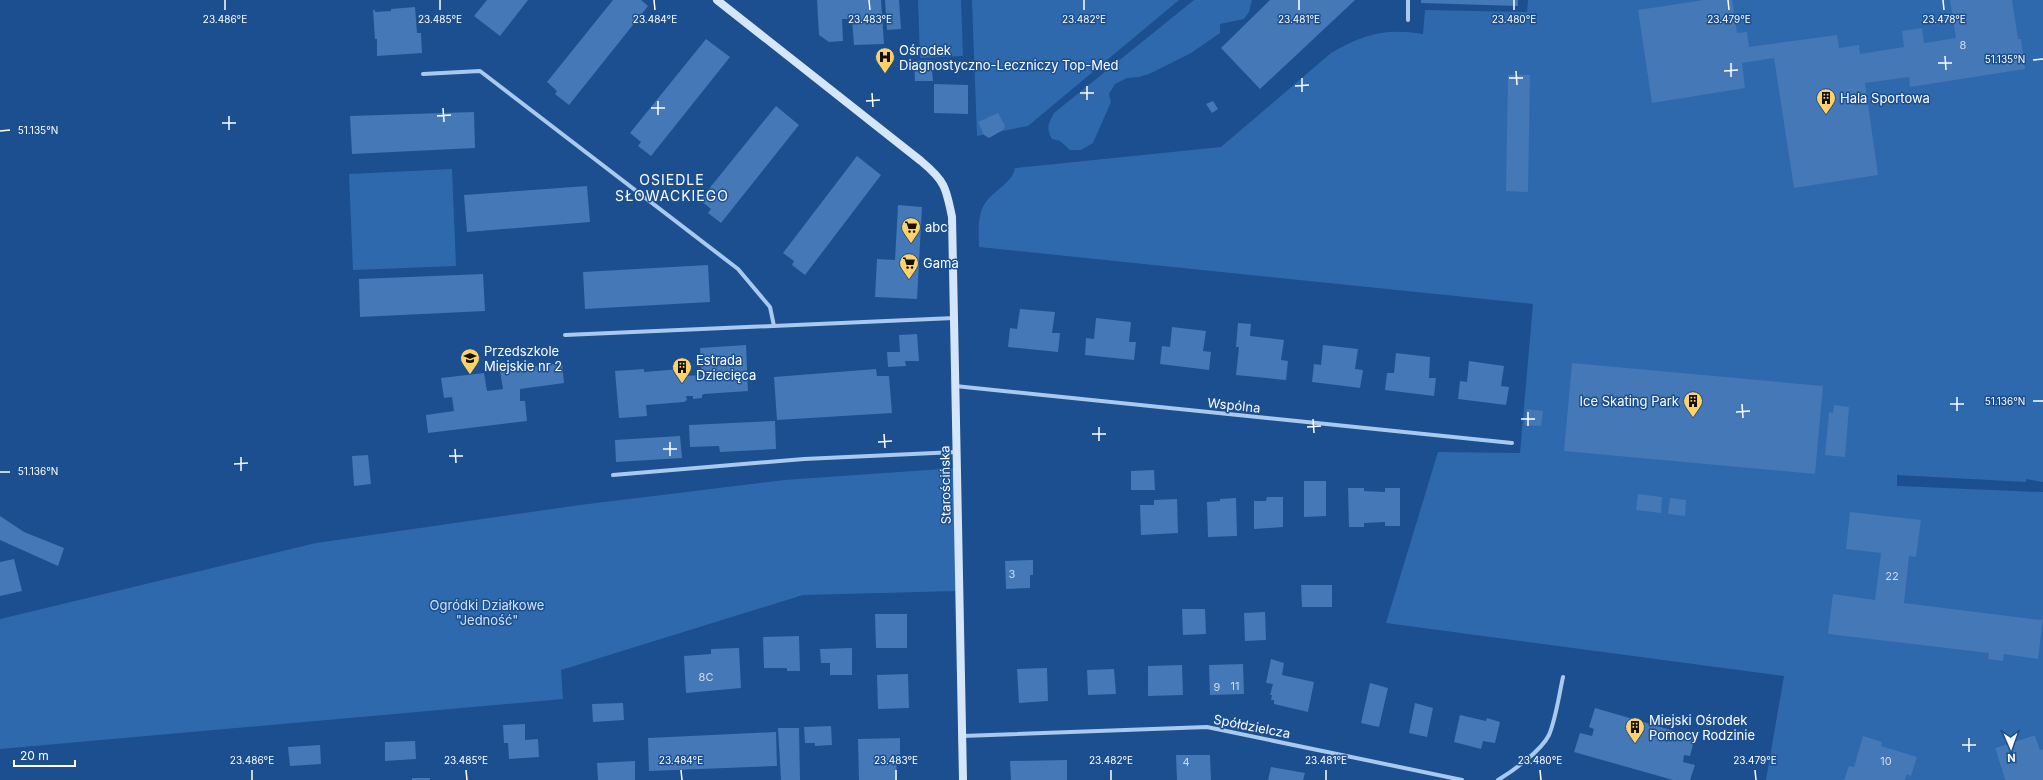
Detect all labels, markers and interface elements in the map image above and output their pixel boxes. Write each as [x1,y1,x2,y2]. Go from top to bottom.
text: 23.486°E [203,13,247,25]
text: 23.485°E [418,13,462,25]
text: 23.484°E [633,13,677,25]
text: 23.483°E [848,13,892,25]
text: 23.482°E [1062,13,1106,25]
text: 23.481°E [1278,13,1320,25]
text: 23.480°E [1492,13,1536,25]
text: 23.479°E [1707,13,1751,25]
text: 23.478°E [1922,13,1966,25]
house number: 8 [1960,38,1967,52]
place label: Ośrodek Diagnostyczno-Leczniczy Top-Med [899,42,1119,73]
hospital icon: Ośrodek Diagnostyczno-Leczniczy Top-Med [874,46,896,74]
text: 51.135°N [1985,53,2025,65]
building icon: Hala Sportowa [1815,87,1837,115]
place label: Hala Sportowa [1840,90,1930,106]
text: 51.135°N [18,124,58,136]
district label: OSIEDLE SŁOWACKIEGO [615,171,729,204]
supermarket icon: abc [900,216,922,244]
place label: abc [925,219,948,235]
supermarket icon: Gama [898,252,920,280]
place label: Gama [923,255,959,271]
place label: Przedszkole Miejskie nr 2 [484,343,562,374]
school or university icon: Przedszkole Miejskie nr 2 [459,347,481,375]
place label: Estrada Dziecięca [696,352,756,383]
building icon: Estrada Dziecięca [671,356,693,384]
building icon: Ice Skating Park [1682,390,1704,418]
place label: Ice Skating Park [1580,393,1679,409]
street label: Wspólna [1207,394,1261,416]
text: 51.136°N [1985,395,2025,407]
street label: Starościńska [936,445,954,525]
text: 51.136°N [18,465,58,477]
house number: 3 [1009,567,1016,581]
house number: 22 [1885,569,1899,583]
park label: Ogródki Działkowe "Jedność" [430,597,544,628]
house number: 8C [699,670,713,684]
house number: 11 [1231,679,1239,693]
house number: 9 [1214,680,1221,694]
street label: Spółdzielcza [1212,711,1292,741]
place label: Miejski Ośrodek Pomocy Rodzinie [1649,712,1755,743]
building icon: Miejski Ośrodek Pomocy Rodzinie [1624,716,1646,744]
north arrow [1991,728,2031,768]
scale bar [14,742,75,768]
text: 20 m [20,748,49,763]
text: N [2007,751,2016,765]
text: 23.486°E [230,754,274,766]
text: 23.485°E [444,754,488,766]
text: 23.484°E [659,754,703,766]
text: 23.483°E [874,754,918,766]
text: 23.482°E [1089,754,1133,766]
text: 23.481°E [1305,754,1347,766]
text: 23.480°E [1518,754,1562,766]
text: 23.479°E [1733,754,1777,766]
house number: 10 [1880,754,1892,768]
house number: 4 [1182,755,1190,769]

